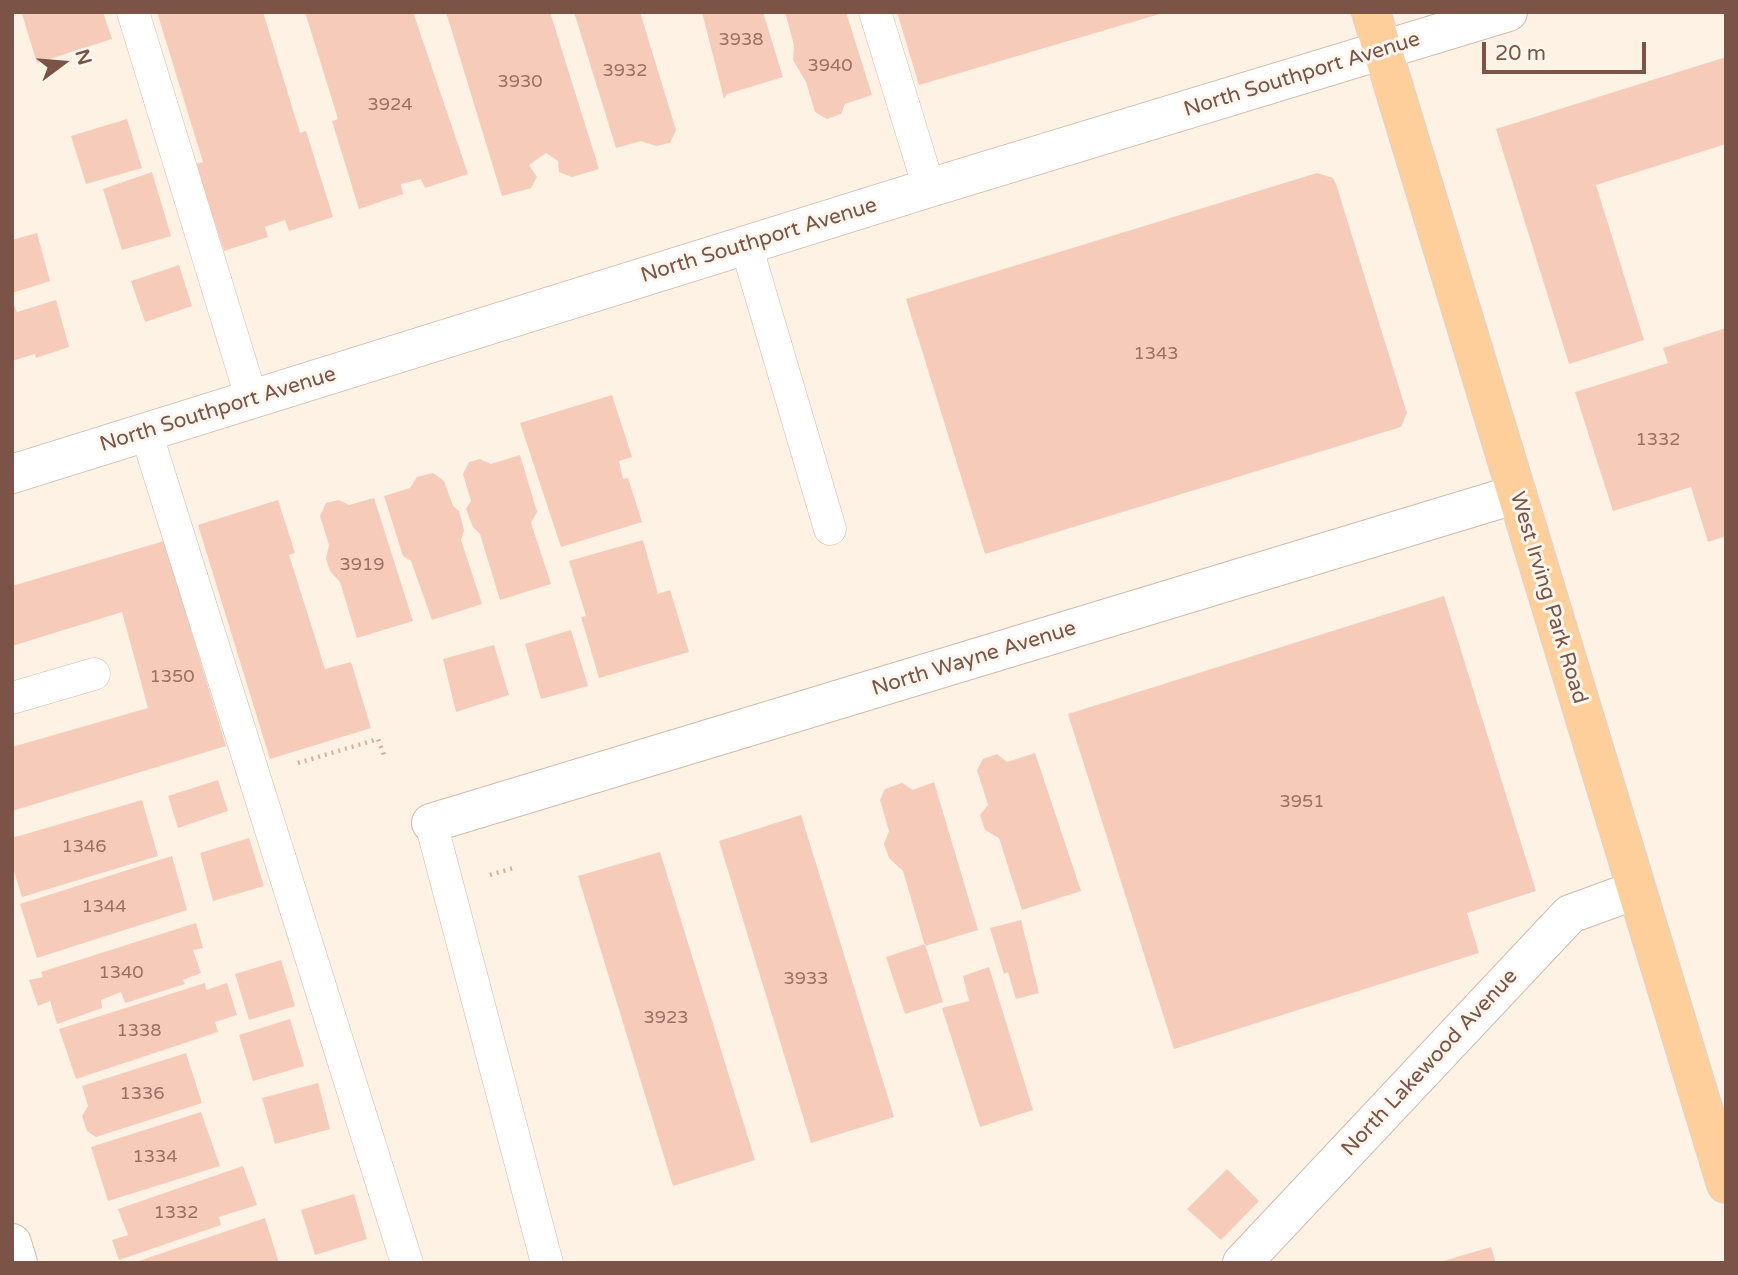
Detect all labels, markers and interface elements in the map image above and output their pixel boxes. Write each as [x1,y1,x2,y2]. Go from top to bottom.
street label: North Southport Avenue [1181,27,1423,123]
north arrow [28,28,98,98]
scale bar [1486,28,1650,72]
house number: 3938 [718,29,764,51]
text: 20 m [1495,41,1546,66]
text: N [71,47,96,68]
house number: 3940 [807,55,853,77]
house number: 3932 [602,60,648,82]
house number: 3930 [497,71,543,93]
house number: 3924 [367,94,413,116]
street label: North Southport Avenue [638,193,880,289]
house number: 1343 [1133,343,1179,365]
street label: North Southport Avenue [97,362,339,458]
house number: 1332 [1635,429,1681,451]
street label: West Irving Park Road [1504,489,1592,707]
house number: 3919 [339,554,385,576]
street label: North Wayne Avenue [869,616,1079,702]
house number: 1350 [149,666,195,688]
house number: 3951 [1279,791,1325,813]
house number: 1346 [61,836,107,858]
house number: 1344 [81,896,127,918]
house number: 1340 [98,962,144,984]
street label: North Lakewood Avenue [1337,964,1523,1162]
house number: 3933 [783,968,829,990]
house number: 3923 [643,1007,689,1029]
house number: 1338 [116,1020,162,1042]
house number: 1336 [119,1083,165,1105]
house number: 1334 [132,1146,178,1168]
house number: 1332 [153,1202,199,1224]

